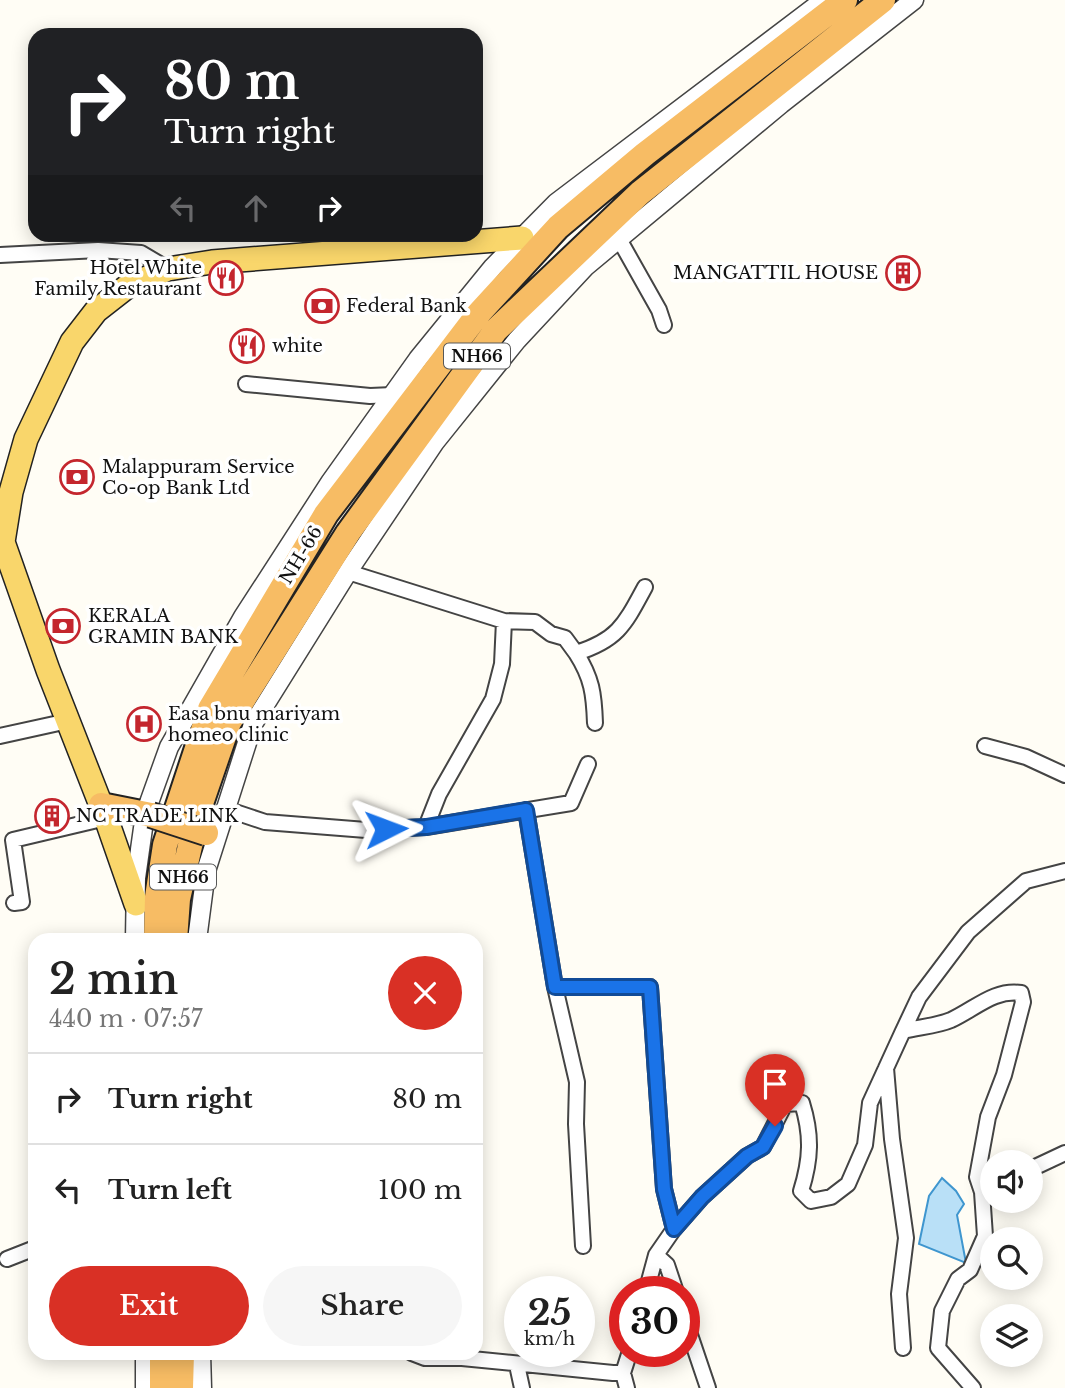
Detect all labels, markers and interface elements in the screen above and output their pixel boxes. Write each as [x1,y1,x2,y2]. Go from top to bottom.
text: 80 m [164,51,299,112]
icon: right [49,56,140,147]
text: Turn right [164,112,335,152]
icon: left [164,189,202,227]
icon: ahead [237,189,275,227]
icon: right [310,189,348,227]
building icon: MANGATTIL HOUSE [884,254,922,292]
place label: Hotel White Family Restaurant [34,257,202,300]
restaurant icon: Hotel White Family Restaurant [207,259,245,297]
place label: MANGATTIL HOUSE [673,262,878,284]
bank icon: Federal Bank [303,287,341,325]
place label: Federal Bank [346,295,467,317]
restaurant icon: white [228,327,266,365]
place label: white [272,335,323,357]
road number: NH66 [444,344,510,368]
place label: Malappuram Service Co-op Bank Ltd [102,456,295,499]
bank icon: Malappuram Service Co-op Bank Ltd [58,458,96,496]
street label: NH-66 [275,522,327,588]
place label: KERALA GRAMIN BANK [88,605,239,648]
bank icon: KERALA GRAMIN BANK [44,607,82,645]
place label: Easa bnu mariyam homeo clinic [168,703,340,746]
hospital icon: Easa bnu mariyam homeo clinic [125,705,163,743]
position arrow [349,792,423,866]
building icon: NC TRADE LINK [33,797,71,835]
place label: NC TRADE LINK [76,805,239,827]
road number: NH66 [150,864,216,890]
text: 2 min [49,953,178,1005]
button: close [388,956,462,1030]
text: 440 m · 07:57 [49,1005,203,1033]
pin [745,1054,805,1126]
icon: arrive [756,1065,794,1103]
icon: right [49,1080,87,1118]
text: Turn right [108,1083,253,1115]
text: 80 m [392,1083,462,1115]
map controls [980,1150,1043,1367]
button: sound [980,1150,1043,1213]
icon: left [49,1171,87,1209]
text: Turn left [108,1174,232,1206]
text: 100 m [378,1174,462,1206]
button: search [980,1227,1043,1290]
button: Exit [49,1266,249,1346]
button: Share [263,1266,462,1346]
speed limit sign: 30 [609,1276,700,1367]
text: 25 [528,1291,571,1334]
button: layers [980,1304,1043,1367]
text: km/h [524,1328,575,1350]

